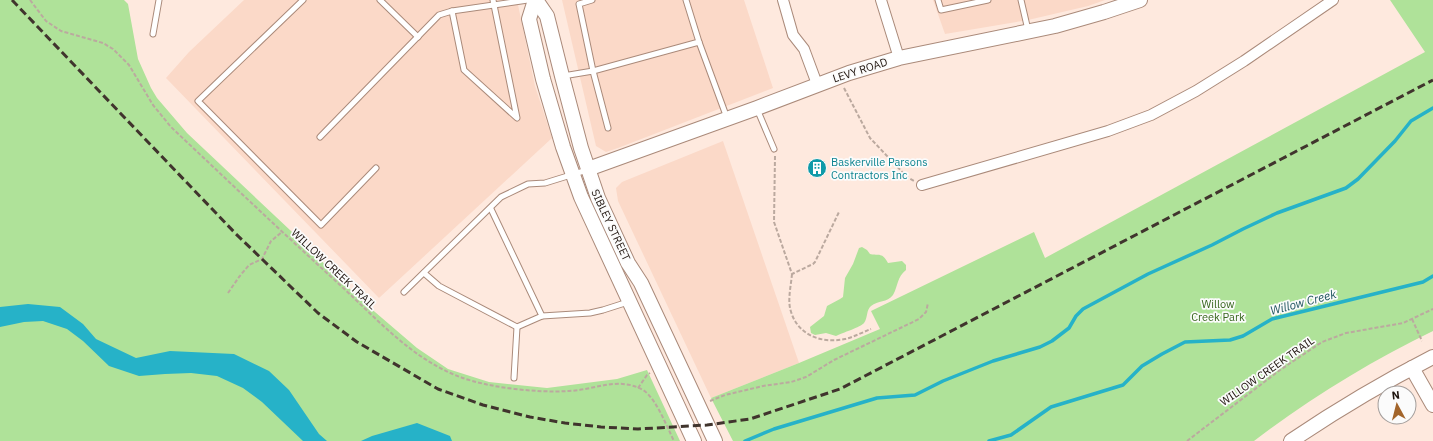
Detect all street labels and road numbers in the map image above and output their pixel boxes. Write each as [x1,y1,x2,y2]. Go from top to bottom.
street label: LEVY ROAD [831,55,889,85]
street label: SIBLEY STREET [588,187,634,264]
street label: WILLOW CREEK TRAIL [288,226,380,313]
street label: WILLOW CREEK TRAIL [1217,333,1317,409]

